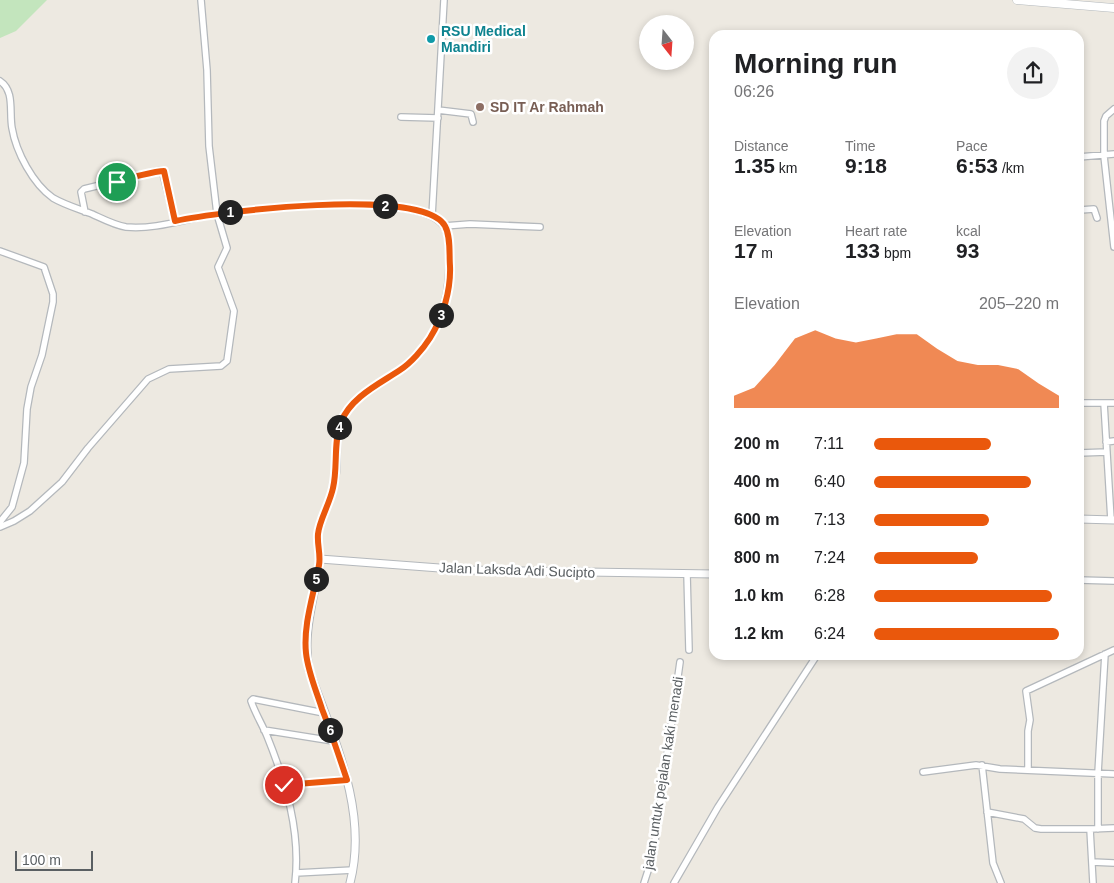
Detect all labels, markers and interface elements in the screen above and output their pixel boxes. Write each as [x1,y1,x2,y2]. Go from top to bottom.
north arrow [639,15,694,70]
map controls [639,15,694,70]
place label: RSU Medical Mandiri [441,23,526,55]
marker: RSU Medical Mandiri [425,33,437,45]
button: share [1007,47,1059,99]
text: Morning run [734,48,897,79]
text: 06:26 [734,83,774,100]
place label: SD IT Ar Rahmah [490,99,604,115]
marker: SD IT Ar Rahmah [474,101,486,113]
text: Distance [734,138,788,154]
text: Time [845,138,876,154]
text: Pace [956,138,988,154]
text: 1.35 [734,154,775,177]
text: 9:18 [845,154,887,177]
text: 6:53 [956,154,998,177]
text: km [775,160,797,176]
text: /km [998,160,1024,176]
pin [96,161,138,203]
icon: arrive [103,168,131,196]
pin: 2 [372,194,398,218]
text: 2 [382,198,389,214]
pin: 1 [218,200,242,224]
text: 1 [227,204,234,220]
text: Elevation [734,223,792,239]
text: Heart rate [845,223,907,239]
text: kcal [956,223,981,239]
text: 17 [734,239,757,262]
text: 133 [845,239,880,262]
text: 93 [956,239,979,262]
text: m [757,245,773,261]
text: bpm [880,245,911,261]
text: Elevation [734,295,800,312]
text: 205–220 m [979,295,1059,312]
pin: 3 [428,302,454,328]
text: 3 [438,307,445,323]
pin: 4 [326,414,352,440]
text: 4 [336,419,343,435]
text: 200 m [734,435,779,452]
text: 7:11 [814,435,844,452]
text: 400 m [734,473,779,490]
text: 6:40 [814,473,845,490]
text: 600 m [734,511,779,528]
text: 7:13 [814,511,845,528]
text: 800 m [734,549,779,566]
text: 7:24 [814,549,845,566]
street label: Jalan Laksda Adi Sucipto [439,559,596,581]
pin: 5 [304,566,328,592]
text: 5 [313,571,320,587]
text: 1.0 km [734,587,784,604]
text: 6:28 [814,587,845,604]
text: 1.2 km [734,625,784,642]
text: 6:24 [814,625,845,642]
street label: jalan untuk pejalan kaki menadi [640,675,686,872]
pin: 6 [318,718,342,742]
text: 6 [327,722,334,738]
pin [263,764,305,806]
icon: check [270,771,298,799]
scale bar [15,848,92,871]
text: 100 m [22,852,61,868]

